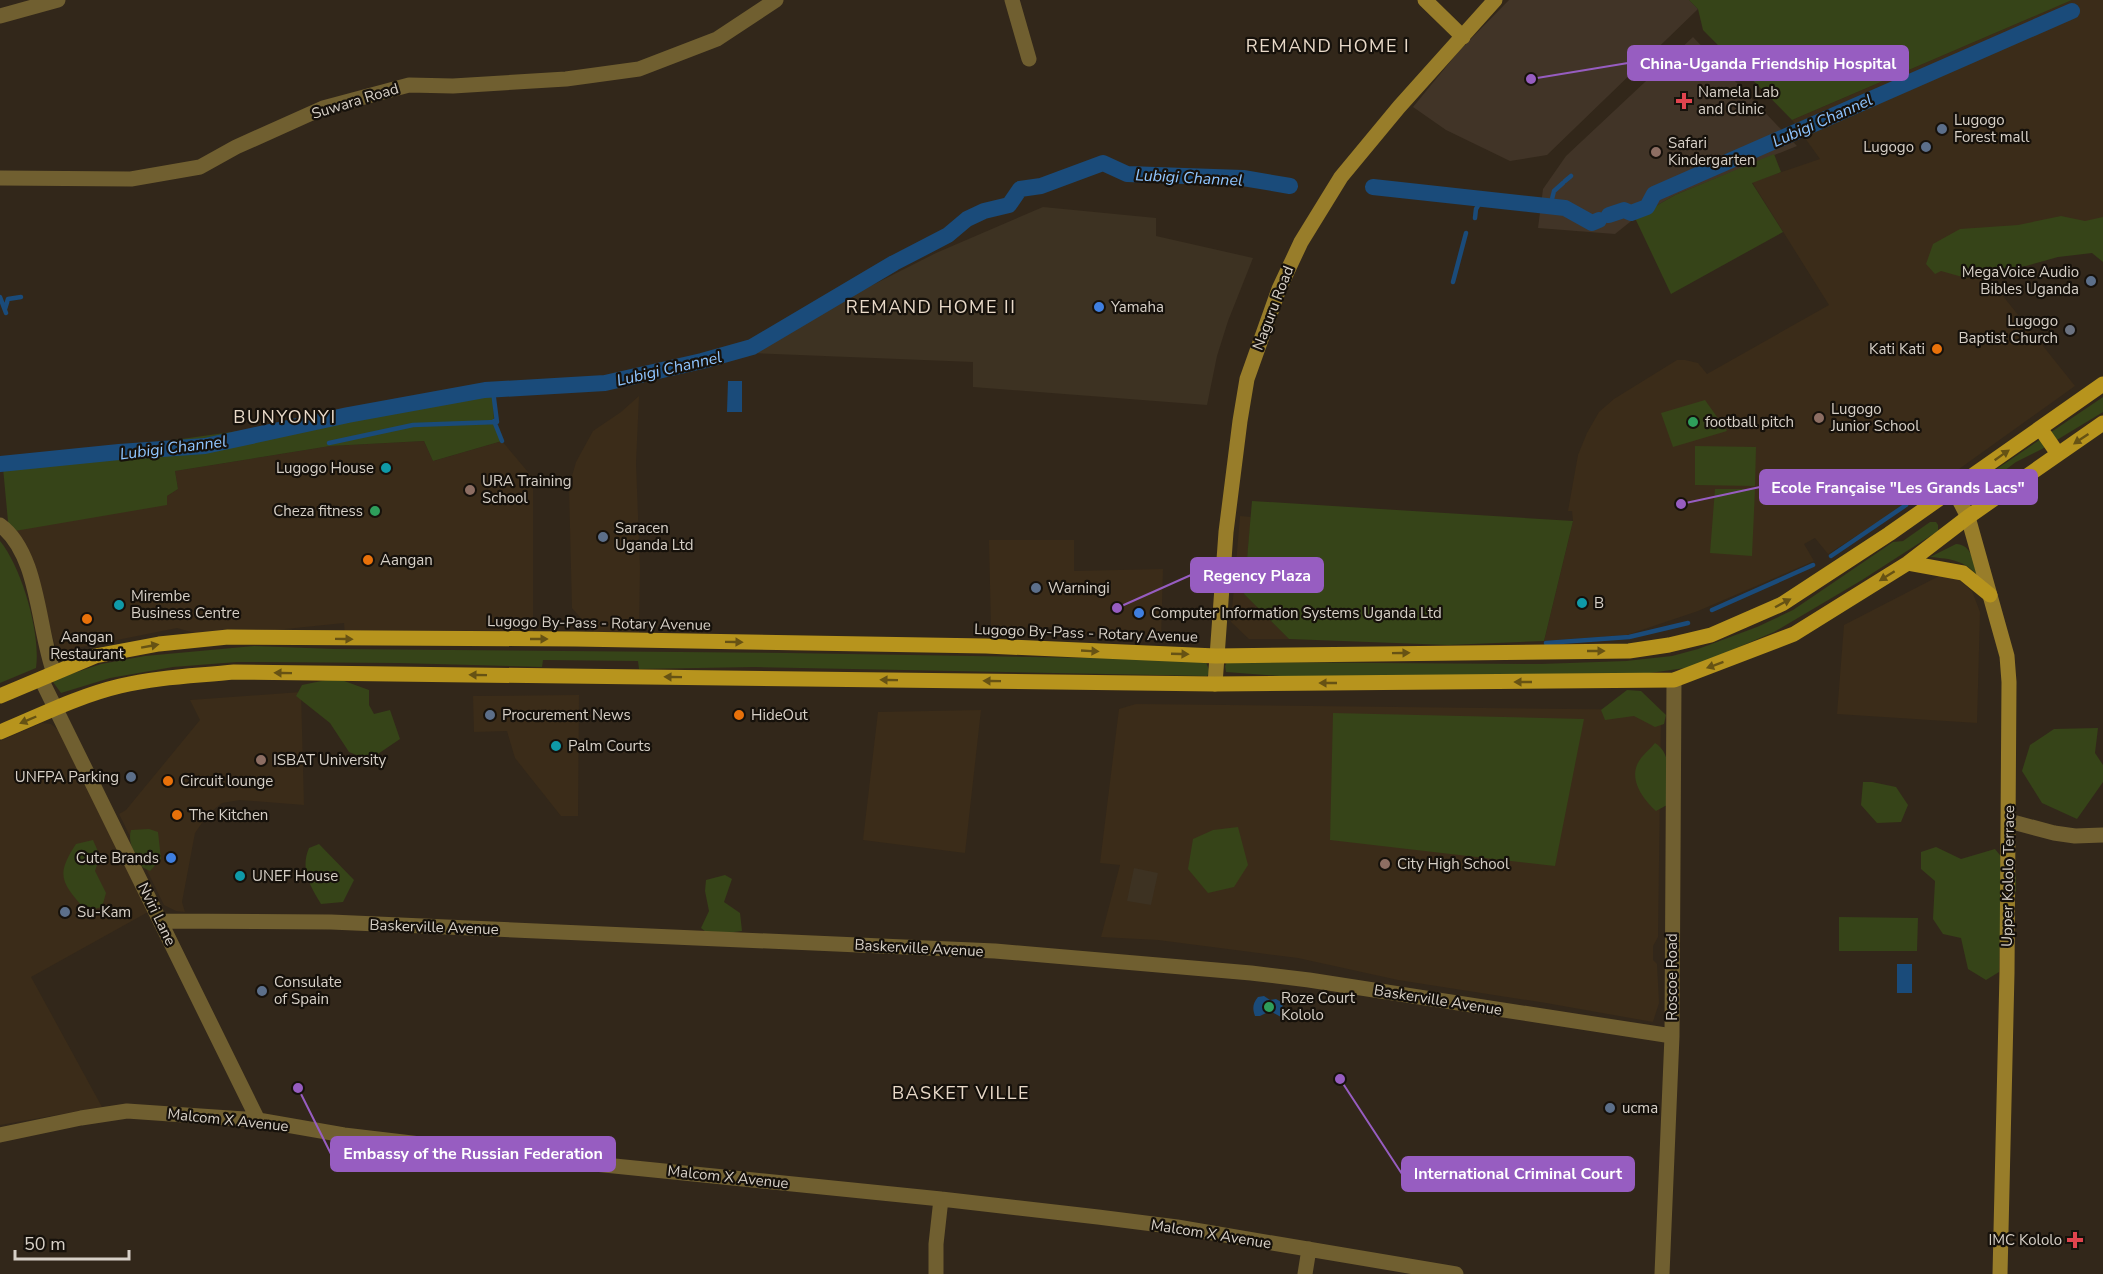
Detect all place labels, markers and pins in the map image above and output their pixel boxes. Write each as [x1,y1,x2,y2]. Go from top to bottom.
callout: China-Uganda Friendship Hospital [1628,46,1908,80]
place label: Namela Lab and Clinic [1698,82,1779,119]
marker: Namela Lab and Clinic [1675,92,1693,110]
place label: Lugogo Forest mall [1954,110,2030,147]
marker: Lugogo Forest mall [1935,122,1949,136]
place label: Safari Kindergarten [1668,133,1756,170]
place label: Lugogo [1863,137,1914,157]
marker: Lugogo [1919,140,1933,154]
marker: Safari Kindergarten [1649,145,1663,159]
place label: MegaVoice Audio Bibles Uganda [1962,262,2079,299]
marker: MegaVoice Audio Bibles Uganda [2084,274,2098,288]
place label: Yamaha [1110,297,1164,317]
marker: Yamaha [1092,300,1106,314]
place label: Lugogo Baptist Church [1958,311,2058,348]
marker: Lugogo Baptist Church [2063,323,2077,337]
place label: Kati Kati [1869,339,1925,359]
marker: Kati Kati [1930,342,1944,356]
place label: Lugogo Junior School [1830,399,1920,436]
marker: Lugogo Junior School [1812,411,1826,425]
place label: football pitch [1705,412,1794,432]
marker: football pitch [1686,415,1700,429]
place label: Lugogo House [276,458,374,478]
marker: Lugogo House [379,461,393,475]
callout: Ecole Française "Les Grands Lacs" [1760,470,2037,504]
place label: URA Training School [482,471,572,508]
marker: URA Training School [463,483,477,497]
place label: Cheza fitness [273,501,363,521]
marker: Cheza fitness [368,504,382,518]
place label: Saracen Uganda Ltd [615,518,693,555]
marker: Saracen Uganda Ltd [596,530,610,544]
place label: Aangan [380,550,433,570]
marker: Aangan [361,553,375,567]
callout: Regency Plaza [1191,558,1323,592]
place label: Warningi [1048,578,1110,598]
marker: Warningi [1029,581,1043,595]
place label: Mirembe Business Centre [131,586,240,623]
place label: B [1594,593,1604,613]
marker: B [1575,596,1589,610]
marker: Mirembe Business Centre [112,598,126,612]
place label: Computer Information Systems Uganda Ltd [1151,603,1442,623]
marker: Computer Information Systems Uganda Ltd [1132,606,1146,620]
marker: Aangan Restaurant [80,612,94,626]
place label: Aangan Restaurant [50,627,125,664]
place label: Procurement News [502,705,631,725]
place label: HideOut [751,705,809,725]
marker: Procurement News [483,708,497,722]
marker: HideOut [732,708,746,722]
place label: Palm Courts [568,736,651,756]
marker: Palm Courts [549,739,563,753]
place label: ISBAT University [273,750,387,770]
marker: ISBAT University [254,753,268,767]
place label: UNFPA Parking [15,767,119,787]
marker: UNFPA Parking [124,770,138,784]
place label: Circuit lounge [180,771,273,791]
marker: Circuit lounge [161,774,175,788]
place label: The Kitchen [189,805,268,825]
marker: The Kitchen [170,808,184,822]
place label: Cute Brands [76,848,159,868]
marker: Cute Brands [164,851,178,865]
place label: City High School [1397,854,1510,874]
marker: City High School [1378,857,1392,871]
place label: UNEF House [252,866,338,886]
marker: UNEF House [233,869,247,883]
place label: Su-Kam [77,902,131,922]
marker: Su-Kam [58,905,72,919]
place label: Consulate of Spain [274,972,342,1009]
marker: Consulate of Spain [255,984,269,998]
place label: Roze Court Kololo [1281,988,1356,1025]
marker: Roze Court Kololo [1262,1000,1276,1014]
place label: ucma [1622,1098,1658,1118]
marker: ucma [1603,1101,1617,1115]
callout: Embassy of the Russian Federation [331,1137,615,1171]
callout: International Criminal Court [1402,1157,1634,1191]
place label: IMC Kololo [1988,1230,2062,1250]
marker: IMC Kololo [2066,1231,2084,1249]

